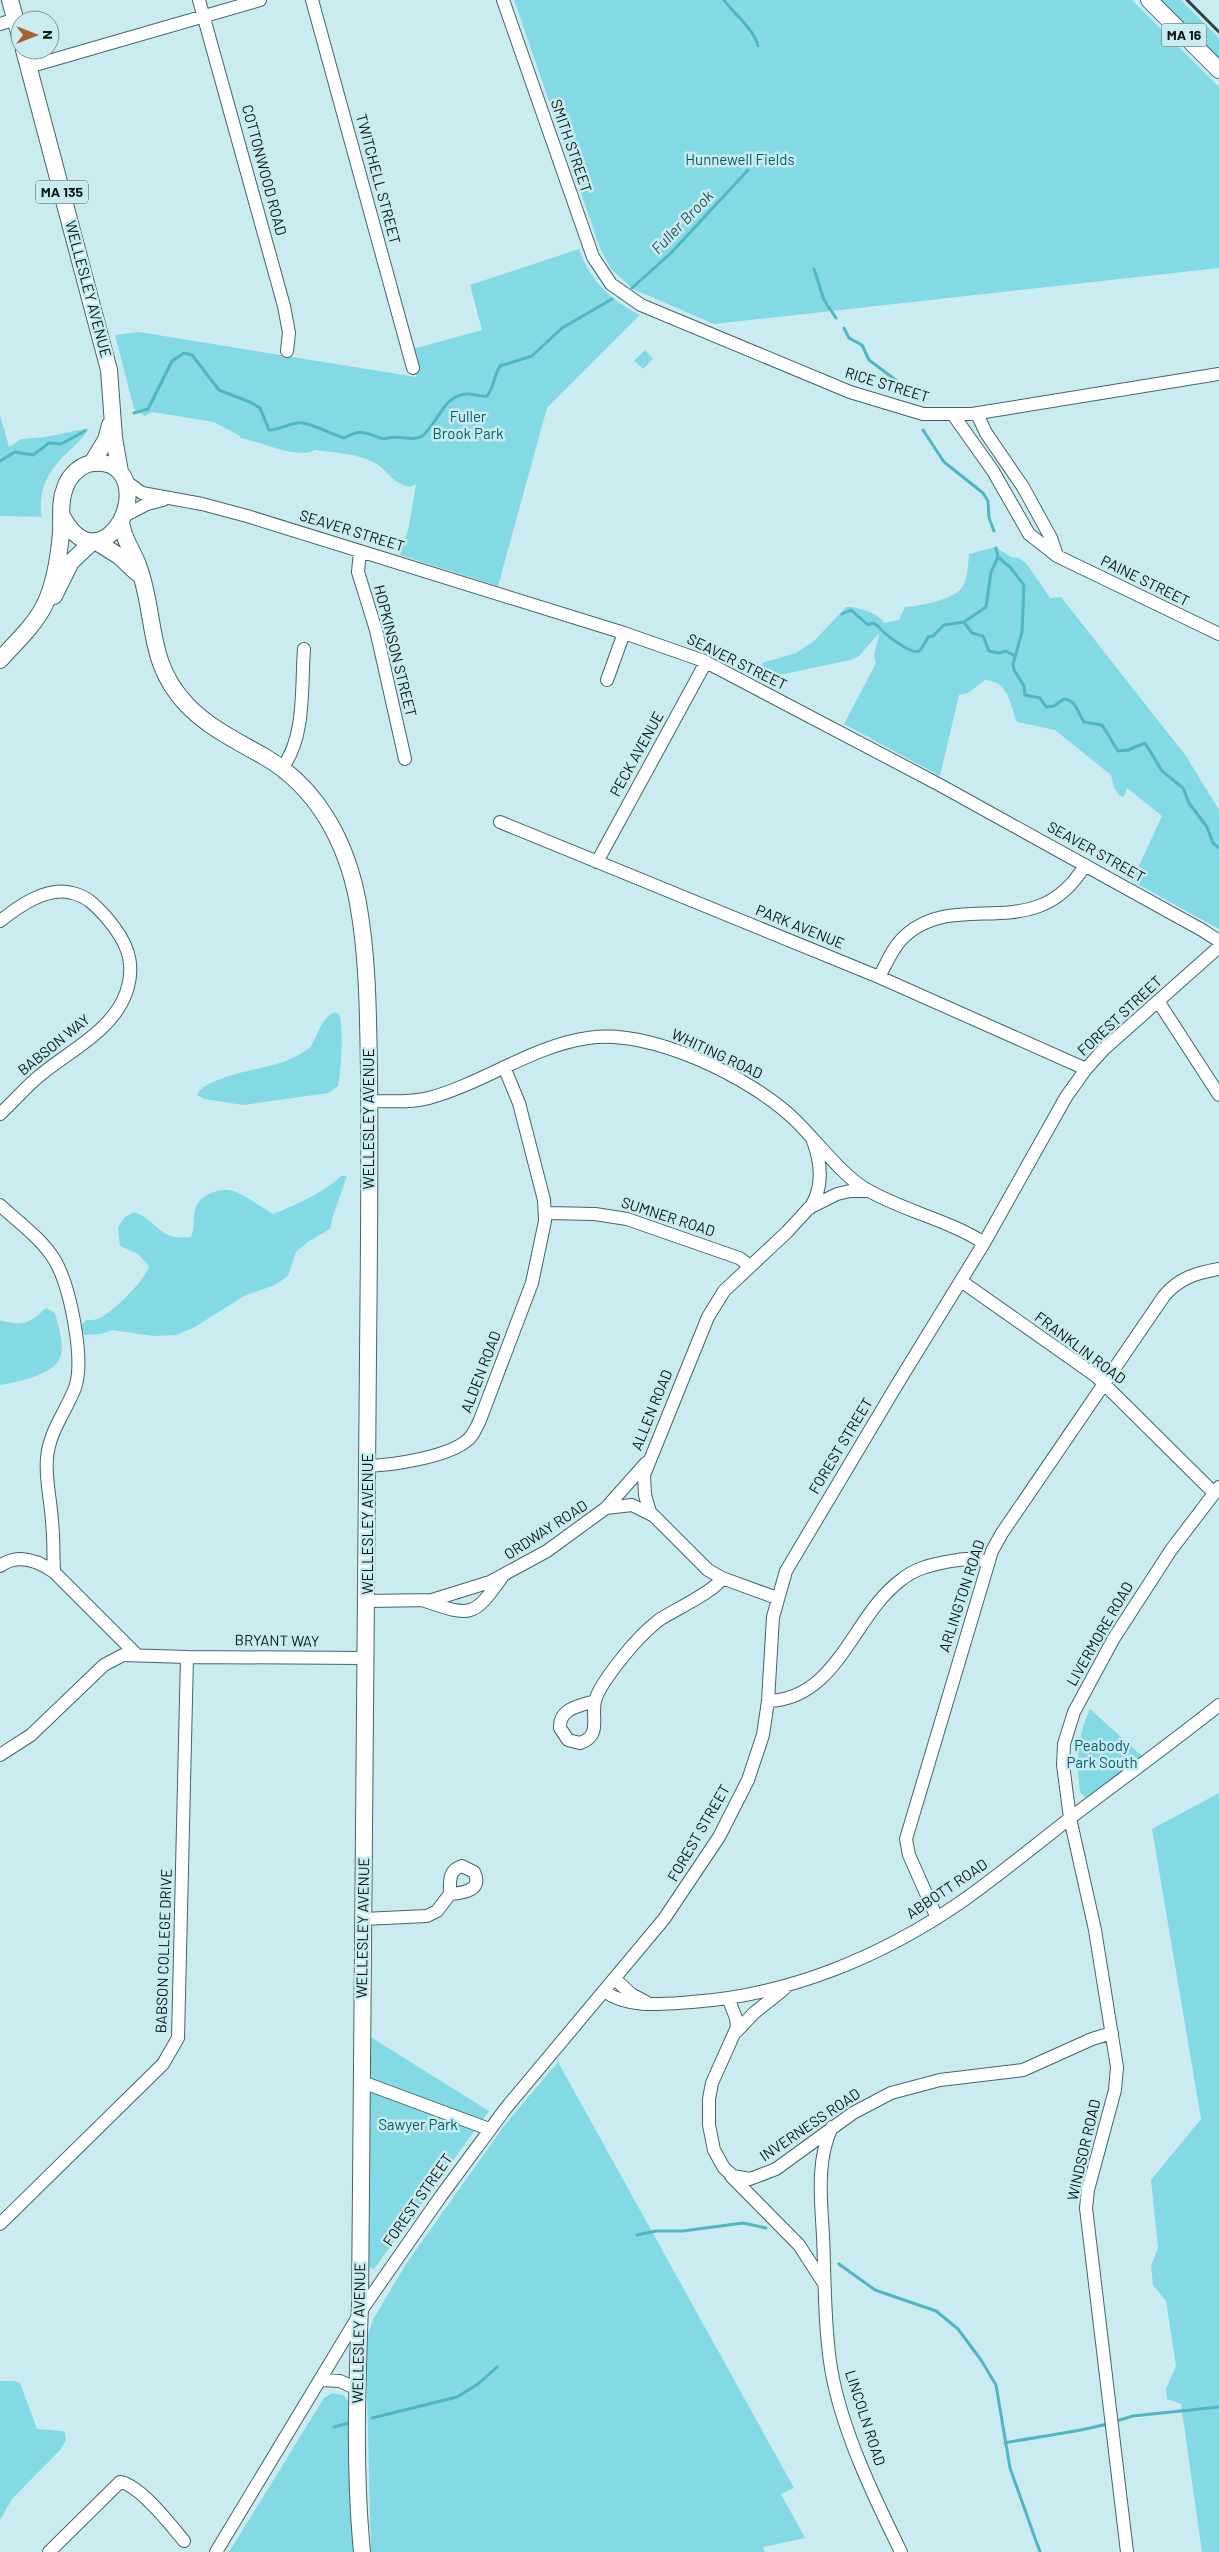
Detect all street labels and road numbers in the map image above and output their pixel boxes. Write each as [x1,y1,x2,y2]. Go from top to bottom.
road number: MA 16 [1162,24,1206,46]
street label: SMITH STREET [548,97,596,195]
street label: COTTONWOOD ROAD [239,102,291,237]
street label: TWITCHELL STREET [353,112,405,246]
road number: MA 135 [36,180,88,203]
street label: WELLESLEY AVENUE [62,218,116,359]
street label: RICE STREET [843,363,932,405]
street label: SEAVER STREET [298,506,407,555]
street label: PAINE STREET [1098,551,1193,609]
street label: HOPKINSON STREET [371,583,421,719]
street label: SEAVER STREET [685,629,790,693]
street label: PECK AVENUE [605,708,667,799]
street label: SEAVER STREET [1044,817,1148,885]
street label: PARK AVENUE [753,900,847,952]
street label: FOREST STREET [1073,972,1165,1059]
street label: BABSON WAY [14,1010,93,1079]
street label: WHITING ROAD [669,1024,766,1082]
street label: WELLESLEY AVENUE [359,1048,377,1190]
street label: SUMNER ROAD [619,1192,717,1240]
street label: FRANKLIN ROAD [1032,1307,1130,1387]
street label: ALDEN ROAD [456,1328,504,1415]
street label: ALLEN ROAD [627,1367,675,1453]
street label: FOREST STREET [804,1394,876,1497]
street label: WELLESLEY AVENUE [358,1453,376,1595]
street label: ORDWAY ROAD [500,1496,590,1563]
street label: ARLINGTON ROAD [934,1537,988,1654]
street label: LIVERMORE ROAD [1062,1578,1136,1689]
street label: BRYANT WAY [234,1630,320,1650]
street label: FOREST STREET [663,1781,733,1884]
street label: ABBOTT ROAD [902,1854,990,1922]
street label: WELLESLEY AVENUE [352,1857,372,1999]
street label: BABSON COLLEGE DRIVE [151,1868,175,2034]
street label: INVERNESS ROAD [756,2084,863,2164]
street label: WINDSOR ROAD [1063,2097,1103,2202]
street label: FOREST STREET [379,2150,456,2249]
street label: WELLESLEY AVENUE [348,2262,368,2404]
street label: LINCOLN ROAD [842,2368,890,2468]

